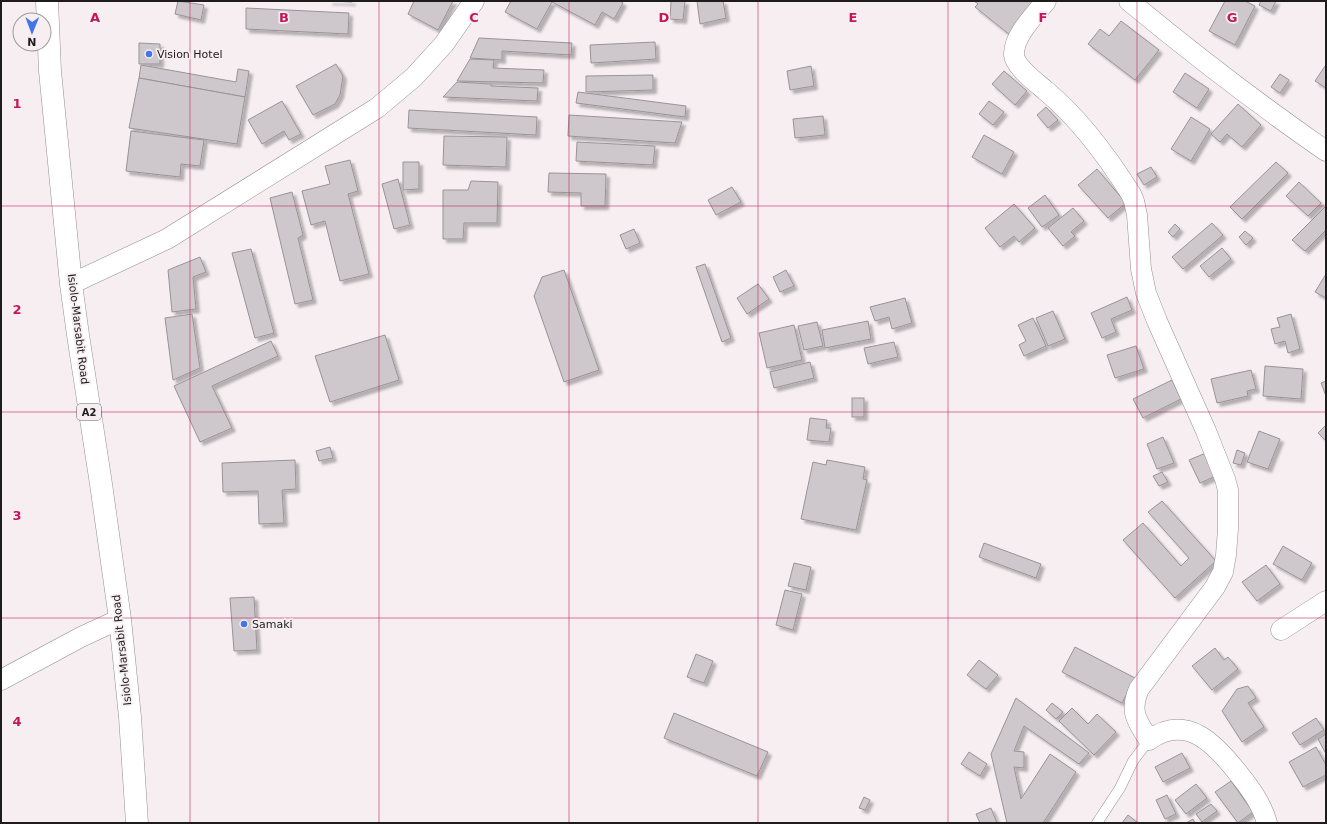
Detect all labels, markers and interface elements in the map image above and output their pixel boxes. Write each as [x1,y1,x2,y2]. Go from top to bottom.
text: A [90,10,100,25]
text: B [279,10,289,25]
text: C [469,10,479,25]
text: D [659,10,670,25]
text: E [849,10,857,25]
text: F [1039,10,1047,25]
text: G [1227,10,1237,25]
north arrow [12,12,52,52]
text: N [27,35,37,48]
place label: Vision Hotel [157,48,222,61]
marker: Vision Hotel [144,49,154,59]
text: 1 [12,96,22,111]
street label: Isiolo-Marsabit Road [65,273,91,385]
text: 2 [12,302,22,317]
road number: A2 [77,404,101,420]
text: 3 [12,508,22,523]
street label: Isiolo-Marsabit Road [110,594,134,706]
place label: Samaki [252,618,293,631]
marker: Samaki [239,619,249,629]
text: 4 [12,714,22,729]

